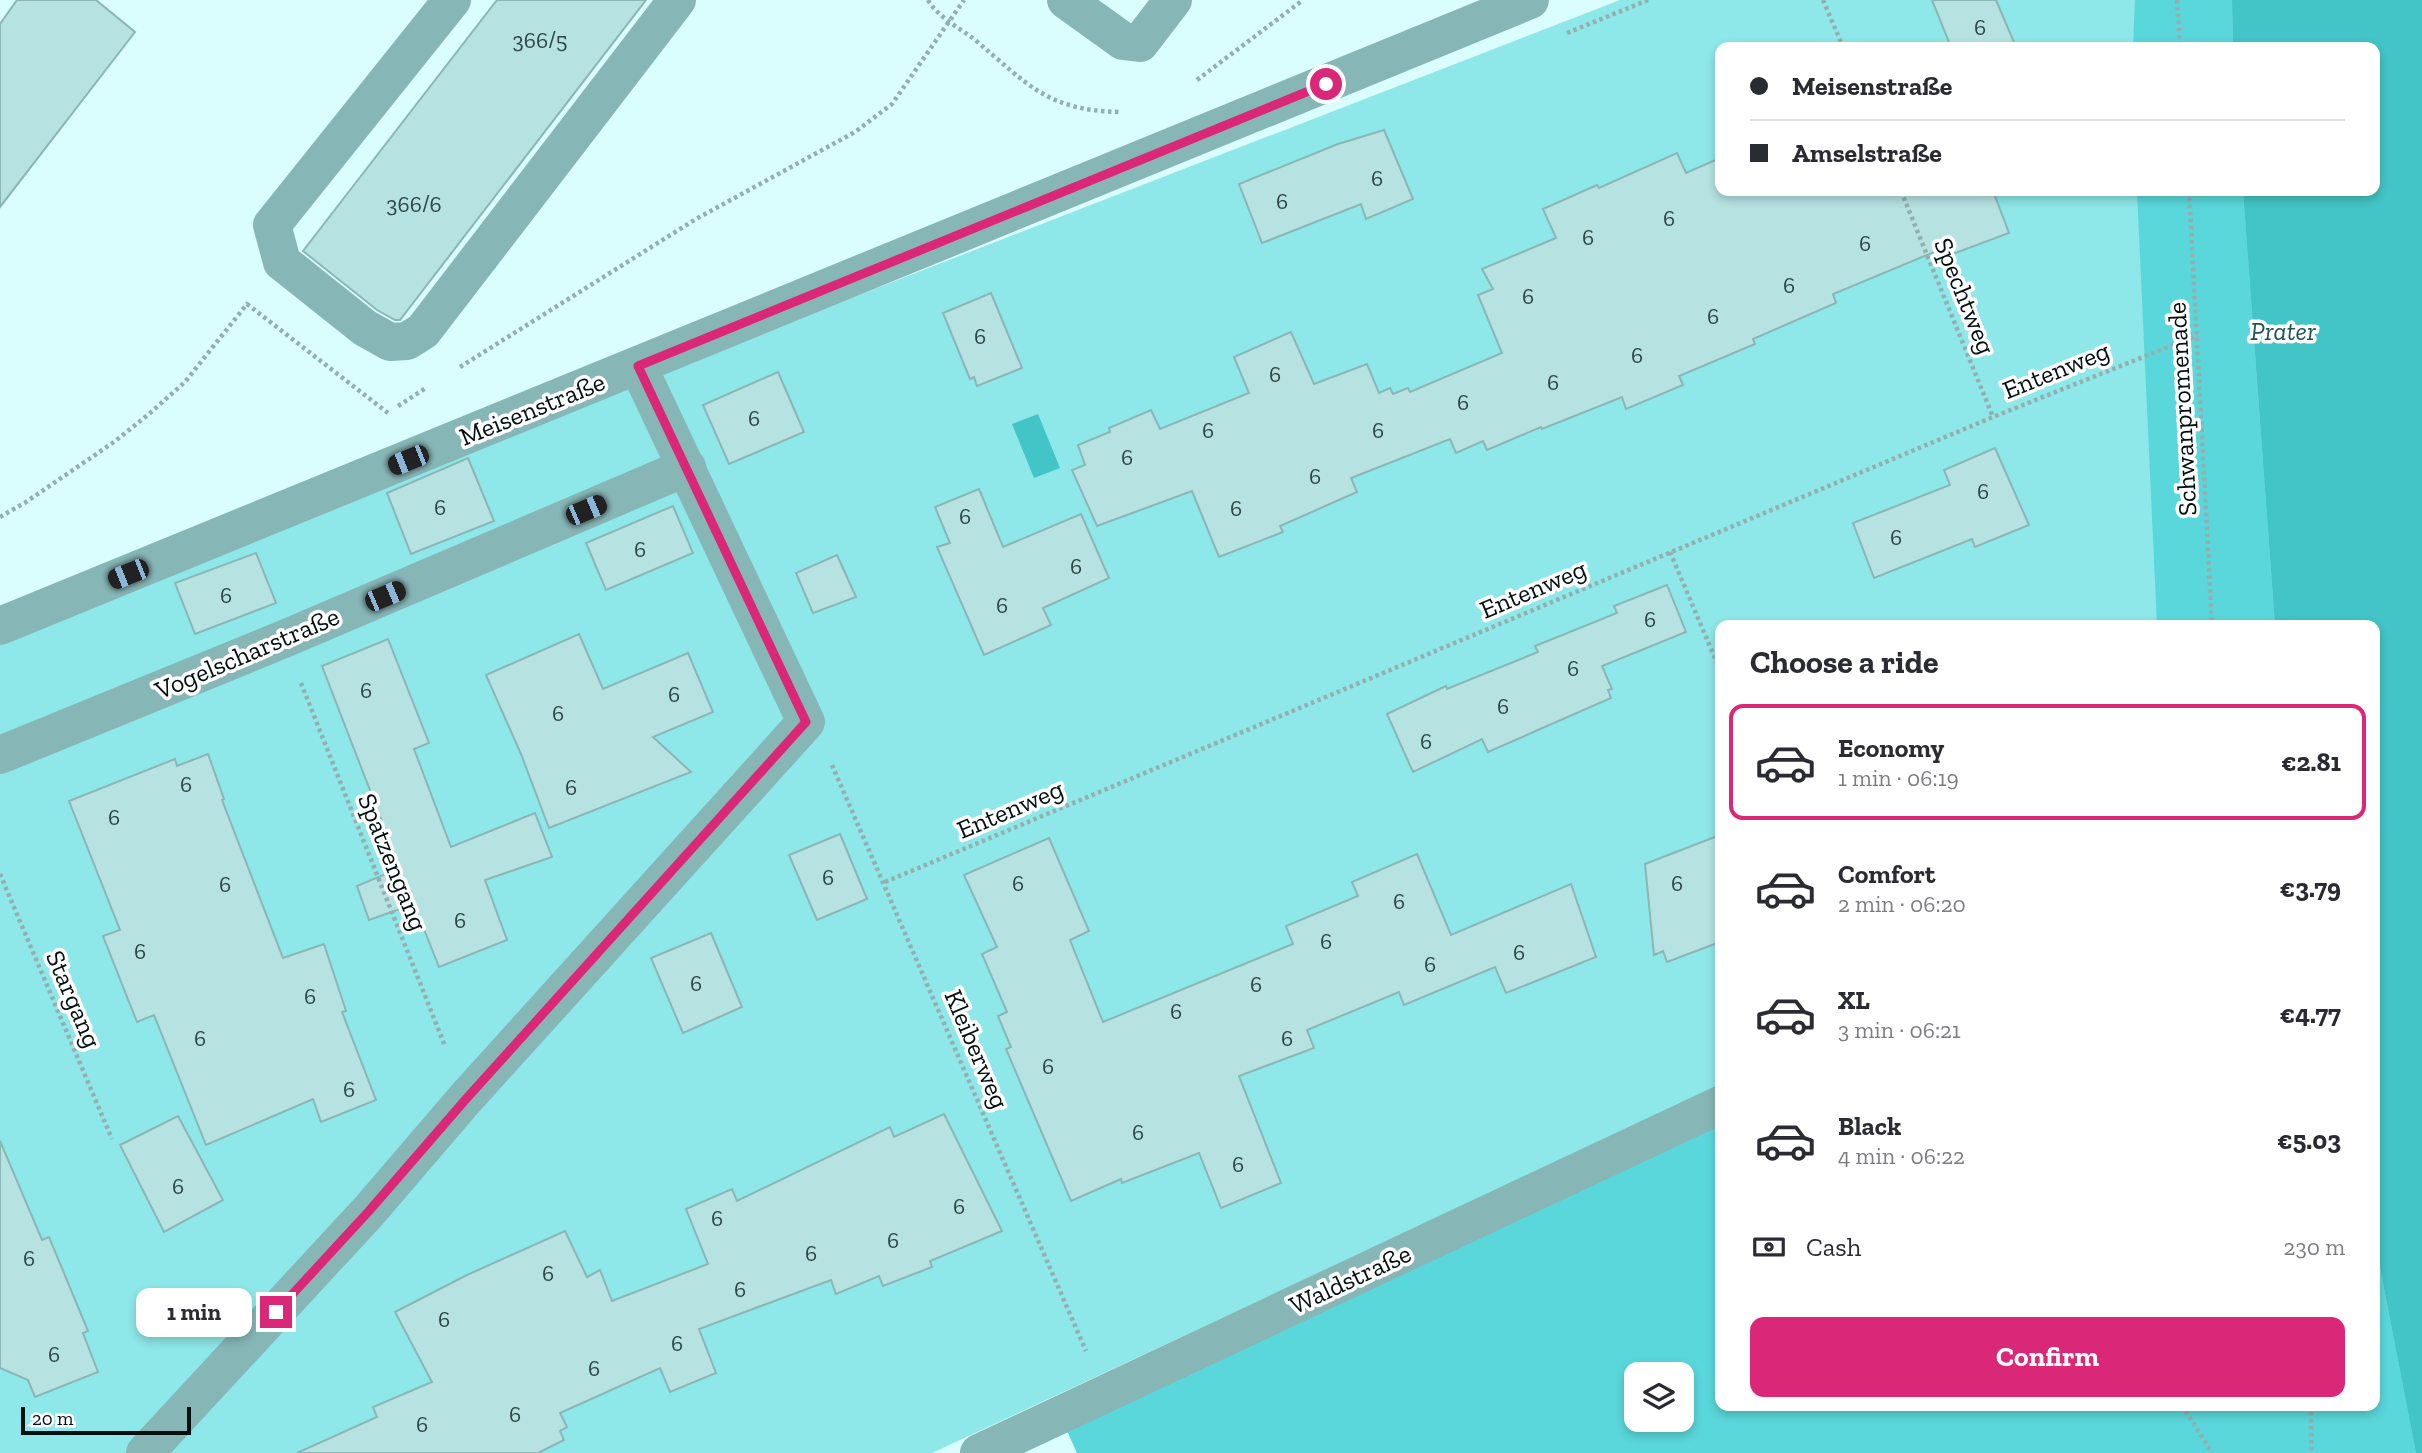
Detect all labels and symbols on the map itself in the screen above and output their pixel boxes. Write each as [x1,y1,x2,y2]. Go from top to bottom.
house number: 6 [1974,13,1986,41]
house number: 366/5 [513,26,567,54]
route start [1310,68,1342,100]
house number: 6 [1371,164,1383,192]
house number: 6 [1276,187,1288,215]
house number: 366/6 [386,190,442,218]
house number: 6 [1663,204,1675,232]
house number: 6 [1582,223,1594,251]
house number: 6 [1859,229,1871,257]
street label: Spechtweg [1927,233,2003,359]
house number: 6 [1783,271,1795,299]
house number: 6 [1522,282,1534,310]
street label: Schwanpromenade [2160,301,2204,517]
house number: 6 [1707,302,1719,330]
park label: Prater [2250,315,2316,347]
house number: 6 [974,322,986,350]
street label: Entenweg [1998,334,2114,406]
house number: 6 [1631,341,1643,369]
house number: 6 [1269,360,1281,388]
street label: Meisenstraße [455,365,609,453]
house number: 6 [1547,368,1559,396]
house number: 6 [1457,388,1469,416]
house number: 6 [748,404,760,432]
house number: 6 [1202,416,1214,444]
house number: 6 [1372,416,1384,444]
car [385,442,432,478]
house number: 6 [1121,443,1133,471]
house number: 6 [1309,462,1321,490]
house number: 6 [1977,477,1989,505]
car [563,492,610,528]
house number: 6 [434,493,446,521]
house number: 6 [1230,494,1242,522]
house number: 6 [959,502,971,530]
house number: 6 [1890,523,1902,551]
house number: 6 [634,535,646,563]
house number: 6 [1070,552,1082,580]
street label: Entenweg [1475,552,1591,626]
car [105,556,152,592]
car [362,578,409,614]
house number: 6 [220,581,232,609]
house number: 6 [996,591,1008,619]
street label: Vogelscharstraße [149,600,344,707]
house number: 6 [1644,605,1656,633]
house number: 6 [1567,654,1579,682]
house number: 6 [360,676,372,704]
house number: 6 [668,680,680,708]
house number: 6 [1497,692,1509,720]
house number: 6 [552,699,564,727]
house number: 6 [1420,727,1432,755]
house number: 6 [180,770,192,798]
street label: Entenweg [952,772,1068,846]
house number: 6 [565,773,577,801]
street label: Spatzengang [351,789,435,935]
house number: 6 [108,803,120,831]
house number: 6 [822,863,834,891]
house number: 6 [1012,869,1024,897]
house number: 6 [1671,869,1683,897]
house number: 6 [219,870,231,898]
house number: 6 [1393,887,1405,915]
house number: 6 [454,906,466,934]
house number: 6 [1320,927,1332,955]
house number: 6 [134,937,146,965]
house number: 6 [1513,938,1525,966]
street label: Stargang [39,945,109,1053]
house number: 6 [1424,950,1436,978]
house number: 6 [690,969,702,997]
house number: 6 [1250,970,1262,998]
house number: 6 [304,982,316,1010]
street label: Kleiberweg [938,985,1016,1113]
house number: 6 [1170,997,1182,1025]
house number: 6 [194,1024,206,1052]
house number: 6 [1281,1024,1293,1052]
house number: 6 [1042,1052,1054,1080]
house number: 6 [343,1075,355,1103]
house number: 6 [1132,1118,1144,1146]
house number: 6 [1232,1150,1244,1178]
house number: 6 [172,1172,184,1200]
house number: 6 [953,1192,965,1220]
house number: 6 [711,1204,723,1232]
house number: 6 [887,1226,899,1254]
street label: Waldstraße [1284,1237,1416,1321]
house number: 6 [805,1239,817,1267]
house number: 6 [23,1244,35,1272]
house number: 6 [542,1259,554,1287]
house number: 6 [734,1275,746,1303]
callout: 1 min [136,1288,252,1336]
route end [260,1296,292,1328]
house number: 6 [438,1305,450,1333]
house number: 6 [671,1329,683,1357]
house number: 6 [48,1340,60,1368]
house number: 6 [588,1354,600,1382]
house number: 6 [509,1400,521,1428]
scale bar [21,1404,191,1436]
house number: 6 [416,1410,428,1438]

